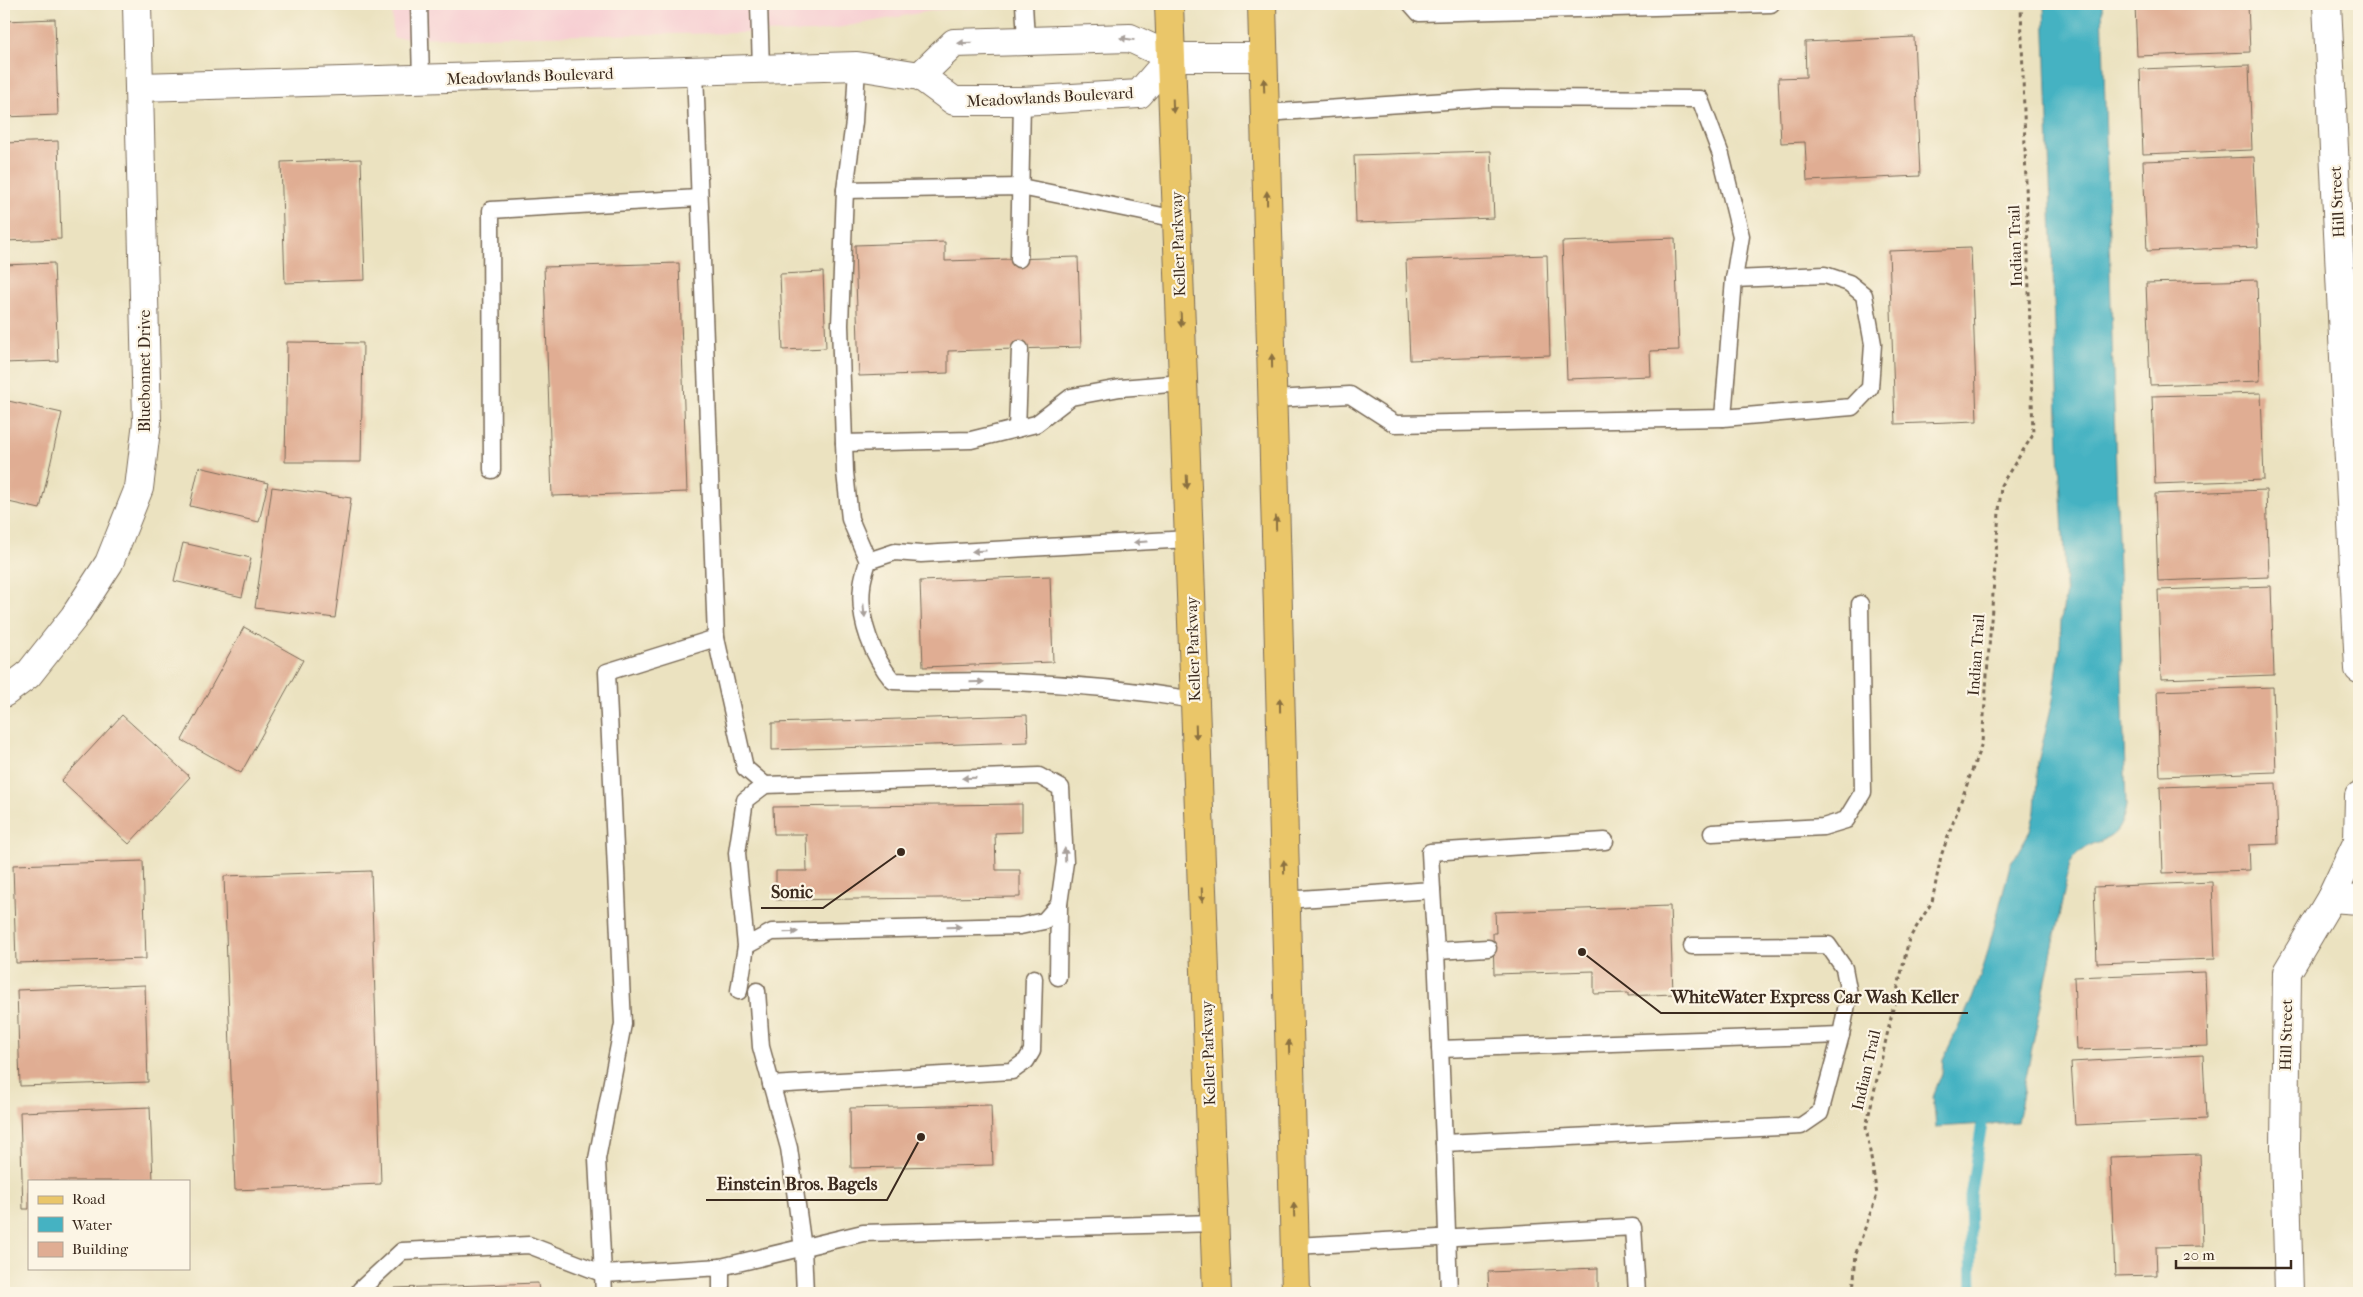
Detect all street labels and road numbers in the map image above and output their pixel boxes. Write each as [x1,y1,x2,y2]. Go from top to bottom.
street label: Meadowlands Boulevard [446,64,614,88]
street label: Meadowlands Boulevard [966,83,1134,111]
street label: Hill Street [2326,165,2348,238]
street label: Keller Parkway [1167,191,1189,297]
street label: Indian Trail [2004,204,2026,287]
street label: Bluebonnet Drive [135,310,154,432]
street label: Keller Parkway [1182,596,1204,702]
street label: Indian Trail [1964,613,1988,697]
street label: Hill Street [2276,999,2296,1071]
street label: Keller Parkway [1197,1000,1219,1106]
street label: Indian Trail [1848,1027,1885,1112]

